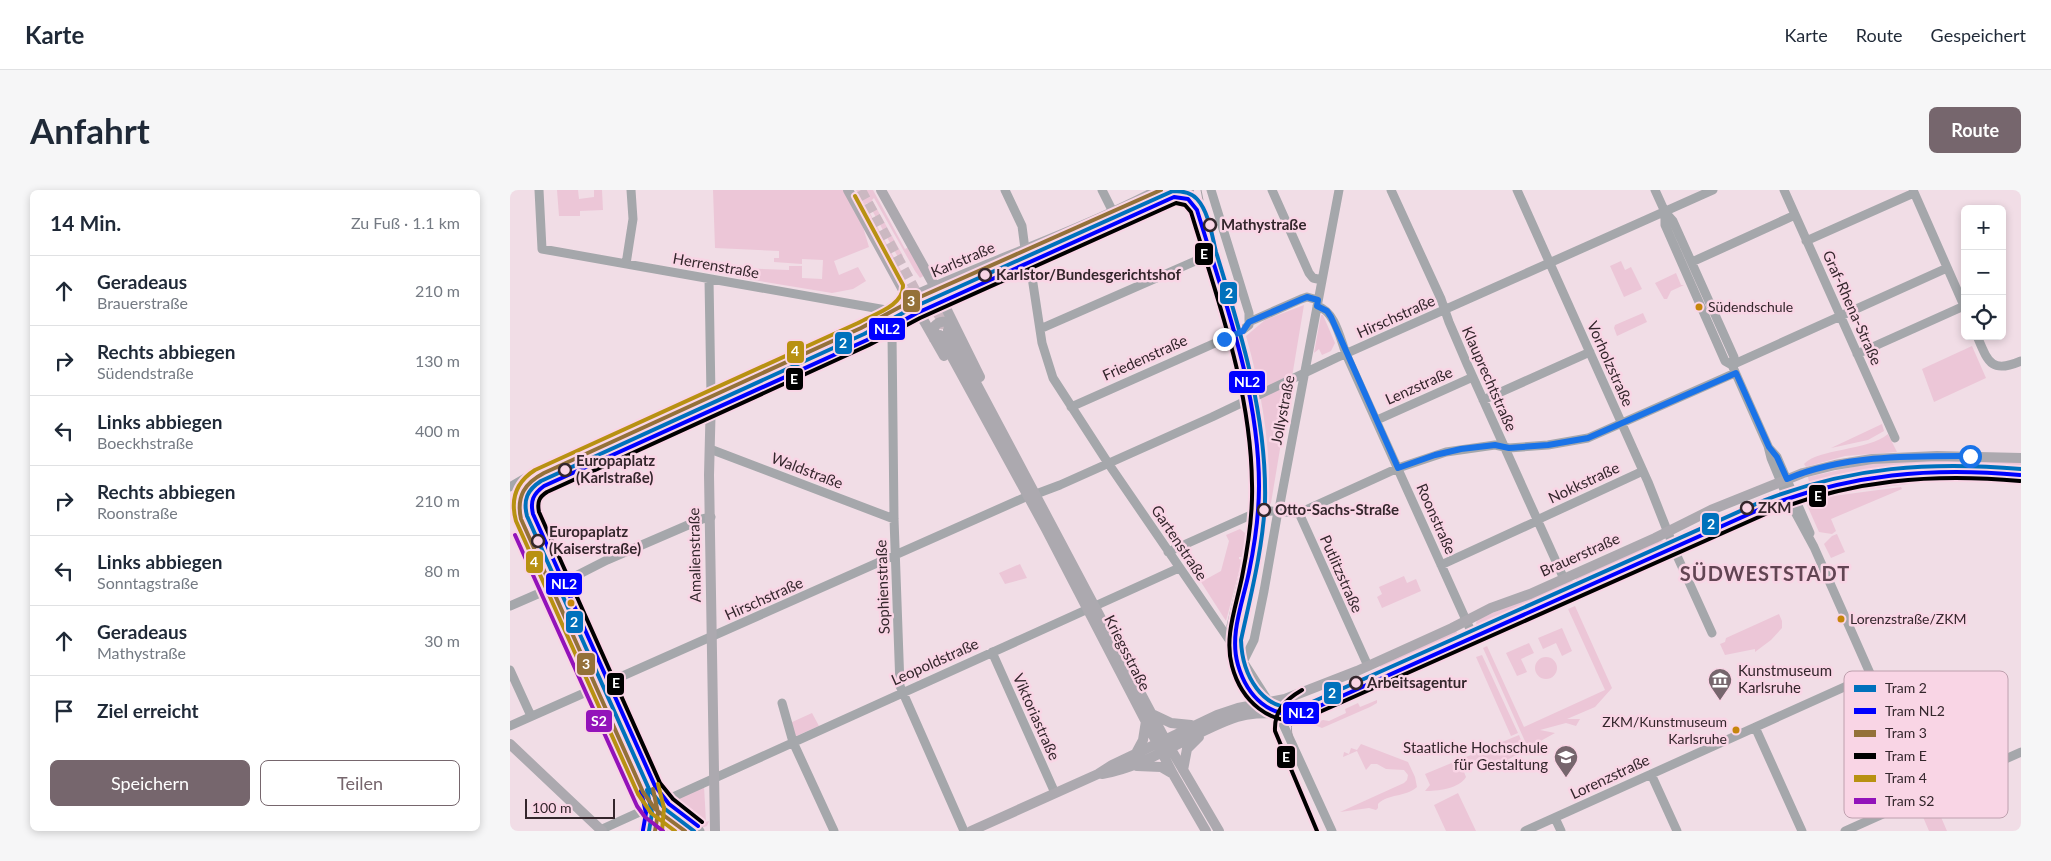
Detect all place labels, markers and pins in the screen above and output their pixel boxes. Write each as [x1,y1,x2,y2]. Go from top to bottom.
place label: Mathystraße [1221,215,1306,233]
marker: Mathystraße [1203,218,1217,232]
place label: Karlstor/Bundesgerichtshof [996,265,1181,283]
marker: Karlstor/Bundesgerichtshof [978,268,992,282]
place label: Südendschule [1708,298,1793,315]
marker: Südendschule [1694,302,1704,312]
place label: Europaplatz (Karlstraße) [576,451,655,486]
marker: Europaplatz (Karlstraße) [558,463,572,477]
place label: ZKM [1758,498,1792,516]
place label: Otto-Sachs-Straße [1275,500,1399,518]
marker: ZKM [1740,501,1754,515]
marker: Otto-Sachs-Straße [1257,503,1271,517]
place label: Europaplatz (Kaiserstraße) [549,522,641,557]
marker: Europaplatz (Kaiserstraße) [531,534,545,548]
unlabelled marker [566,598,576,608]
place label: Lorenzstraße/ZKM [1850,610,1967,627]
marker: Lorenzstraße/ZKM [1836,614,1846,624]
place label: Kunstmuseum Karlsruhe [1738,661,1832,696]
museum icon: Kunstmuseum Karlsruhe [1707,667,1733,701]
place label: Arbeitsagentur [1366,673,1467,691]
marker: Arbeitsagentur [1349,676,1363,690]
place label: ZKM/Kunstmuseum Karlsruhe [1602,713,1727,747]
marker: ZKM/Kunstmuseum Karlsruhe [1731,725,1741,735]
place label: Staatliche Hochschule für Gestaltung [1403,738,1548,773]
school or university icon: Staatliche Hochschule für Gestaltung [1553,744,1579,778]

